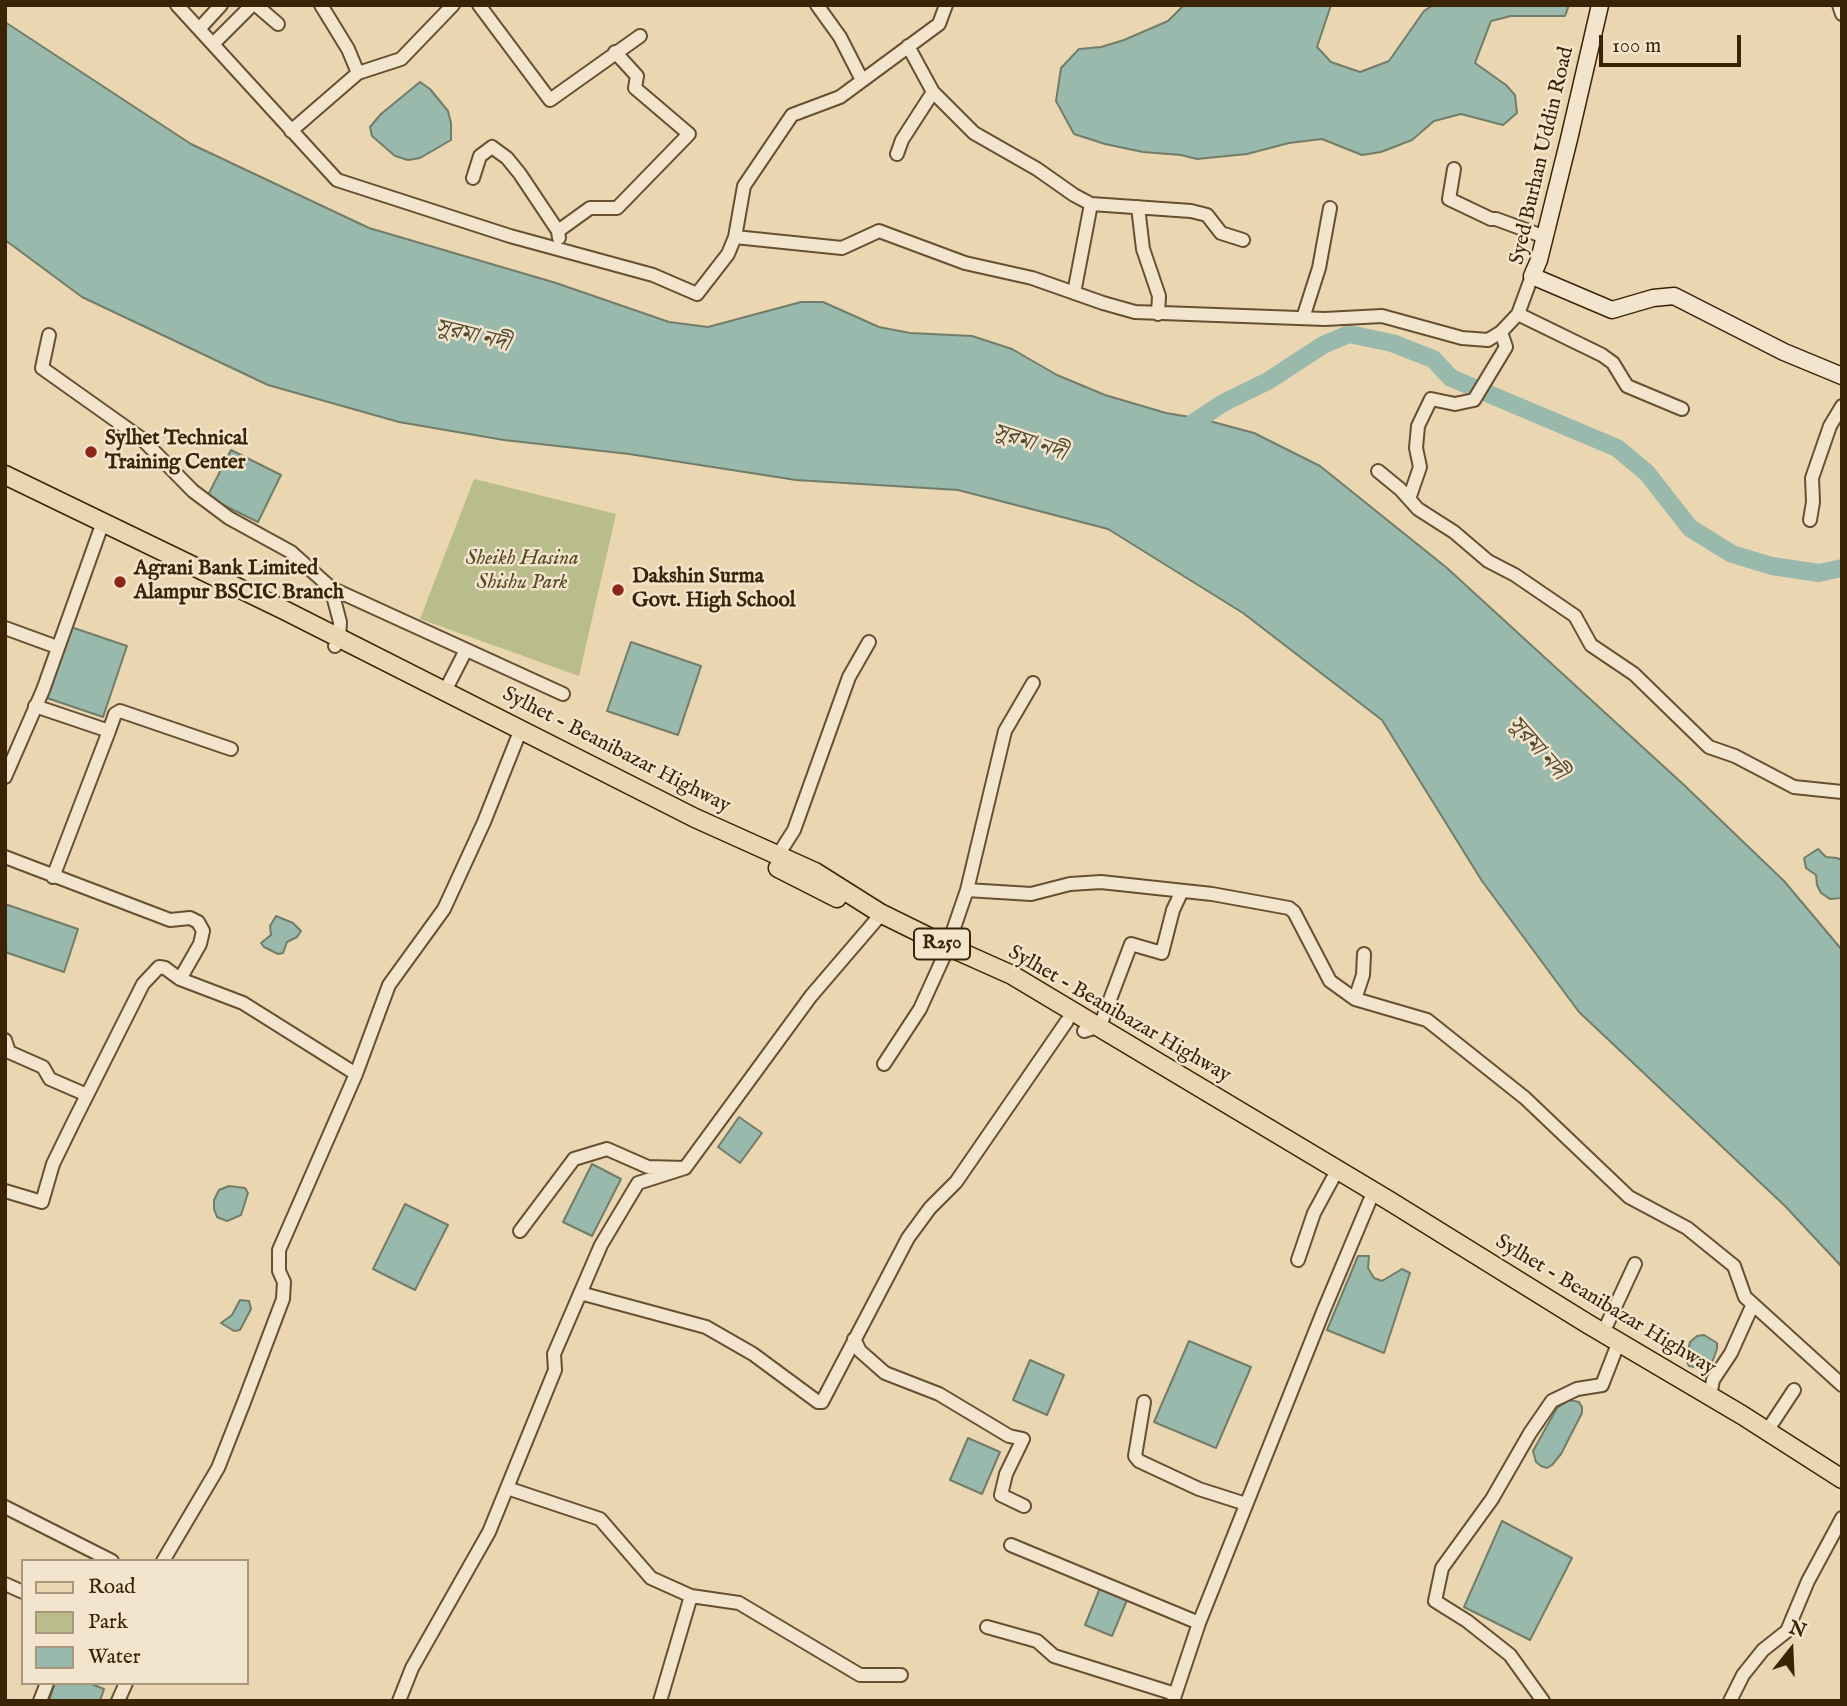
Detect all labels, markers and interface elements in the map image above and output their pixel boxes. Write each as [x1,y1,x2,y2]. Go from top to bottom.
scale bar [1602,21,1744,65]
text: 100 m [1612,33,1661,60]
street label: Syed Burhan Uddin Road [1506,45,1580,267]
water label: সুরমা নদী [432,314,512,360]
water label: সুরমা নদী [989,419,1069,469]
place label: Sylhet Technical Training Center [105,427,248,477]
marker: Sylhet Technical Training Center [83,444,99,460]
park label: Sheikh Hasina Shishu Park [465,547,579,597]
place label: Agrani Bank Limited Alampur BSCIC Branch [134,557,344,607]
place label: Dakshin Surma Govt. High School [632,565,795,615]
marker: Agrani Bank Limited Alampur BSCIC Branch [112,574,128,590]
marker: Dakshin Surma Govt. High School [610,582,626,598]
street label: Sylhet - Beanibazar Highway [498,682,734,820]
water label: সুরমা নদী [1501,711,1571,787]
road number: R250 [914,928,970,960]
street label: Sylhet - Beanibazar Highway [1003,941,1235,1089]
street label: Sylhet - Beanibazar Highway [1490,1230,1720,1382]
legend [21,1559,248,1685]
text: Road [88,1574,135,1601]
text: Park [88,1609,128,1636]
north arrow [1756,1615,1826,1685]
text: N [1786,1616,1809,1644]
text: Water [88,1644,140,1671]

